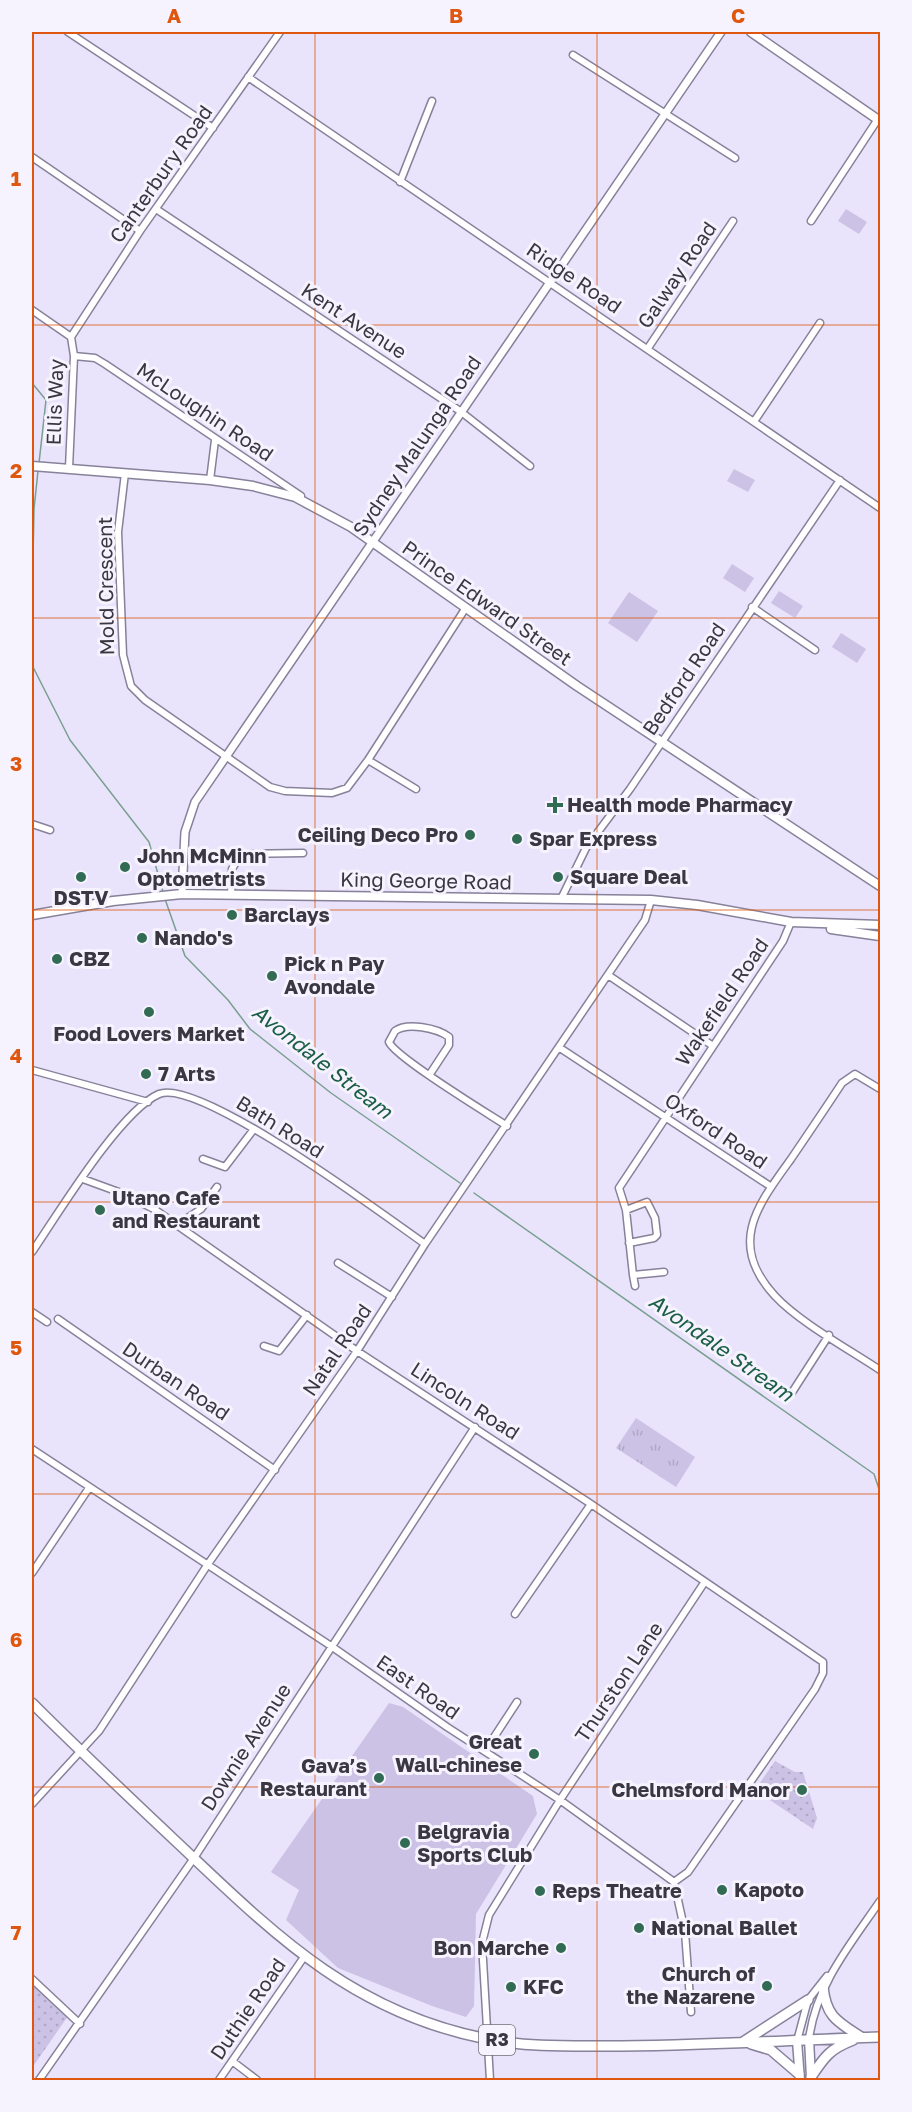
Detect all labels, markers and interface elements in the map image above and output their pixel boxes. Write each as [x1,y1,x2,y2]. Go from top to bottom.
text: A [167,3,181,27]
text: B [449,3,463,27]
text: C [731,3,745,27]
street label: Canterbury Road [104,100,217,247]
text: 1 [11,166,21,190]
street label: Galway Road [632,217,721,332]
street label: Ridge Road [523,237,627,318]
street label: Kent Avenue [297,277,412,363]
street label: Sydney Malunga Road [347,351,485,540]
street label: McLoughin Road [133,357,278,466]
street label: Ellis Way [40,358,68,446]
text: 2 [10,458,22,482]
street label: Mold Crescent [92,516,118,656]
street label: Prince Edward Street [398,535,577,670]
street label: Bedford Road [637,618,730,739]
text: 3 [10,751,22,775]
place label: Health mode Pharmacy [567,792,793,816]
marker: Health mode Pharmacy [548,798,562,812]
place label: Ceiling Deco Pro [297,822,458,846]
place label: Spar Express [529,826,657,850]
marker: Ceiling Deco Pro [463,828,477,842]
marker: Spar Express [510,832,524,846]
place label: John McMinn Optometrists [137,843,266,890]
marker: John McMinn Optometrists [118,860,132,874]
place label: Square Deal [570,864,688,888]
street label: King George Road [340,867,512,893]
marker: DSTV [74,870,88,884]
marker: Square Deal [551,870,565,884]
place label: DSTV [54,885,108,909]
place label: Barclays [244,902,330,926]
marker: Barclays [225,908,239,922]
place label: Nando's [154,925,233,949]
marker: Nando's [135,931,149,945]
street label: Wakefield Road [670,933,773,1070]
place label: CBZ [69,946,110,970]
place label: Pick n Pay Avondale [284,951,384,998]
marker: CBZ [50,952,64,966]
marker: Pick n Pay Avondale [265,969,279,983]
water label: Avondale Stream [247,999,399,1125]
marker: Food Lovers Market [142,1005,156,1019]
place label: Food Lovers Market [53,1021,245,1045]
text: 4 [10,1043,22,1067]
place label: 7 Arts [158,1061,216,1085]
marker: 7 Arts [139,1067,153,1081]
street label: Oxford Road [661,1087,772,1173]
street label: Bath Road [232,1090,329,1163]
place label: Utano Cafe and Restaurant [112,1185,260,1232]
marker: Utano Cafe and Restaurant [93,1203,107,1217]
water label: Avondale Stream [644,1288,800,1408]
street label: Natal Road [297,1299,376,1400]
text: 5 [10,1335,22,1359]
street label: Durban Road [119,1336,235,1425]
street label: Lincoln Road [407,1356,524,1444]
street label: Thurston Lane [569,1617,667,1746]
text: 6 [10,1627,22,1651]
street label: East Road [372,1649,465,1724]
street label: Downie Avenue [195,1678,295,1815]
place label: Great Wall-chinese [395,1729,522,1776]
marker: Great Wall-chinese [527,1747,541,1761]
place label: Gava’s Restaurant [260,1753,367,1800]
marker: Gava’s Restaurant [372,1771,386,1785]
place label: Chelmsford Manor [611,1777,790,1801]
marker: Chelmsford Manor [795,1783,809,1797]
place label: Belgravia Sports Club [417,1819,532,1866]
marker: Belgravia Sports Club [398,1836,412,1850]
place label: Kapoto [734,1877,804,1901]
place label: Reps Theatre [552,1878,682,1902]
marker: Kapoto [715,1883,729,1897]
marker: Reps Theatre [533,1884,547,1898]
place label: National Ballet [651,1915,797,1939]
text: 7 [11,1920,22,1944]
marker: National Ballet [632,1921,646,1935]
place label: Bon Marche [434,1935,549,1959]
marker: Bon Marche [554,1941,568,1955]
street label: Duthie Road [204,1953,290,2064]
place label: Church of the Nazarene [626,1961,756,2008]
place label: KFC [523,1974,564,1998]
marker: Church of the Nazarene [760,1979,774,1993]
marker: KFC [504,1980,518,1994]
road number: R3 [479,2025,515,2055]

